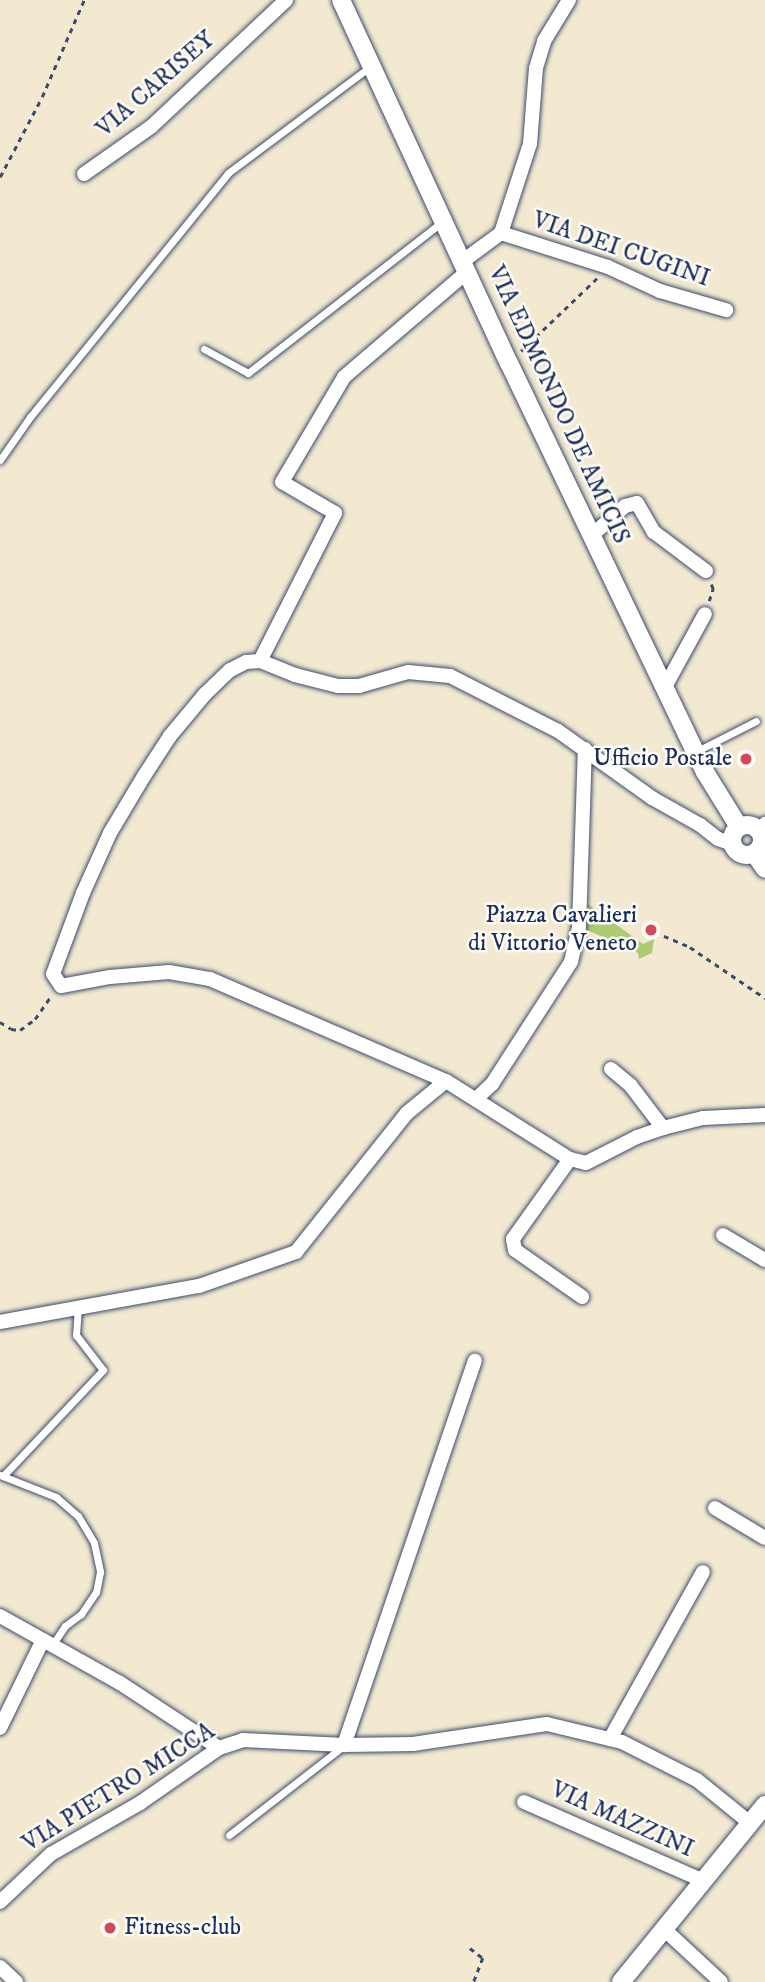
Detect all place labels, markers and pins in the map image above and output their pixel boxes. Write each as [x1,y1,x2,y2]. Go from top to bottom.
place label: Ufficio Postale [593,745,732,773]
marker: Ufficio Postale [738,751,754,767]
place label: Piazza Cavalieri di Vittorio Veneto [468,902,637,958]
marker: Piazza Cavalieri di Vittorio Veneto [643,922,659,938]
place label: Fitness-club [124,1914,241,1942]
marker: Fitness-club [102,1920,118,1936]

